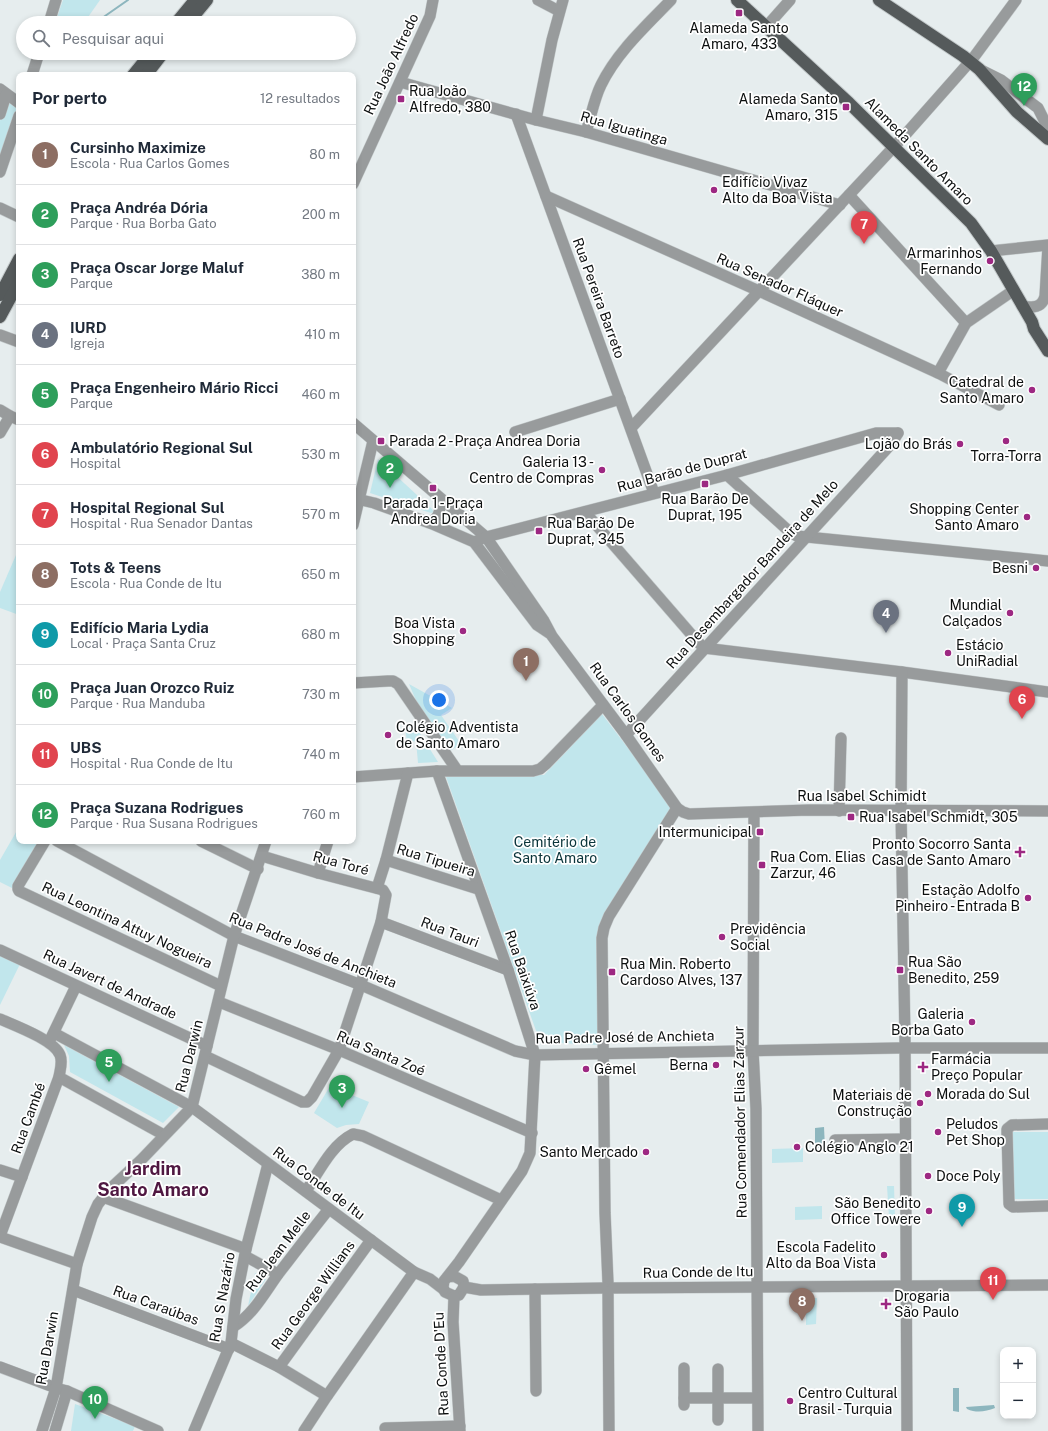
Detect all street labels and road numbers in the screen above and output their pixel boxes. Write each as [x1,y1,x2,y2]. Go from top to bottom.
street label: Rua João Alfredo [361,11,421,117]
street label: Alameda Santo Amaro [862,94,976,208]
street label: Rua Iguatinga [579,108,669,148]
street label: Rua Pereira Barreto [570,235,628,361]
street label: Rua Senador Fláquer [714,250,846,320]
street label: Rua Barão de Duprat [615,445,749,495]
street label: Rua Desembargador Bandeira de Melo [663,476,841,672]
street label: Rua Carlos Gomes [587,659,669,765]
street label: Rua Isabel Schimidt [797,788,927,804]
street label: Rua Tipueira [395,840,477,880]
street label: Rua Toré [311,848,371,878]
street label: Rua Leontina Attuy Nogueira [39,878,215,972]
street label: Rua Padre José de Anchieta [227,909,399,991]
street label: Rua Tauri [419,914,481,950]
street label: Rua Baixiúva [502,928,544,1012]
street label: Rua Javert de Andrade [41,946,179,1022]
street label: Rua Darwin [172,1018,206,1094]
street label: Rua Comendador Elias Zarzur [730,1026,750,1218]
street label: Rua Santa Zoé [334,1027,428,1079]
street label: Rua Padre José de Anchieta [535,1027,715,1047]
street label: Rua Cambé [8,1080,48,1156]
street label: Rua Conde de Itu [270,1143,368,1223]
street label: Rua Jean Melle [242,1207,314,1295]
street label: Rua George Willians [268,1237,358,1353]
street label: Rua S Nazário [206,1251,238,1343]
street label: Rua Conde de Itu [643,1263,753,1281]
street label: Rua Caraúbas [111,1282,201,1328]
street label: Rua Darwin [33,1310,61,1386]
street label: Rua Conde D'Eu [430,1312,452,1416]

